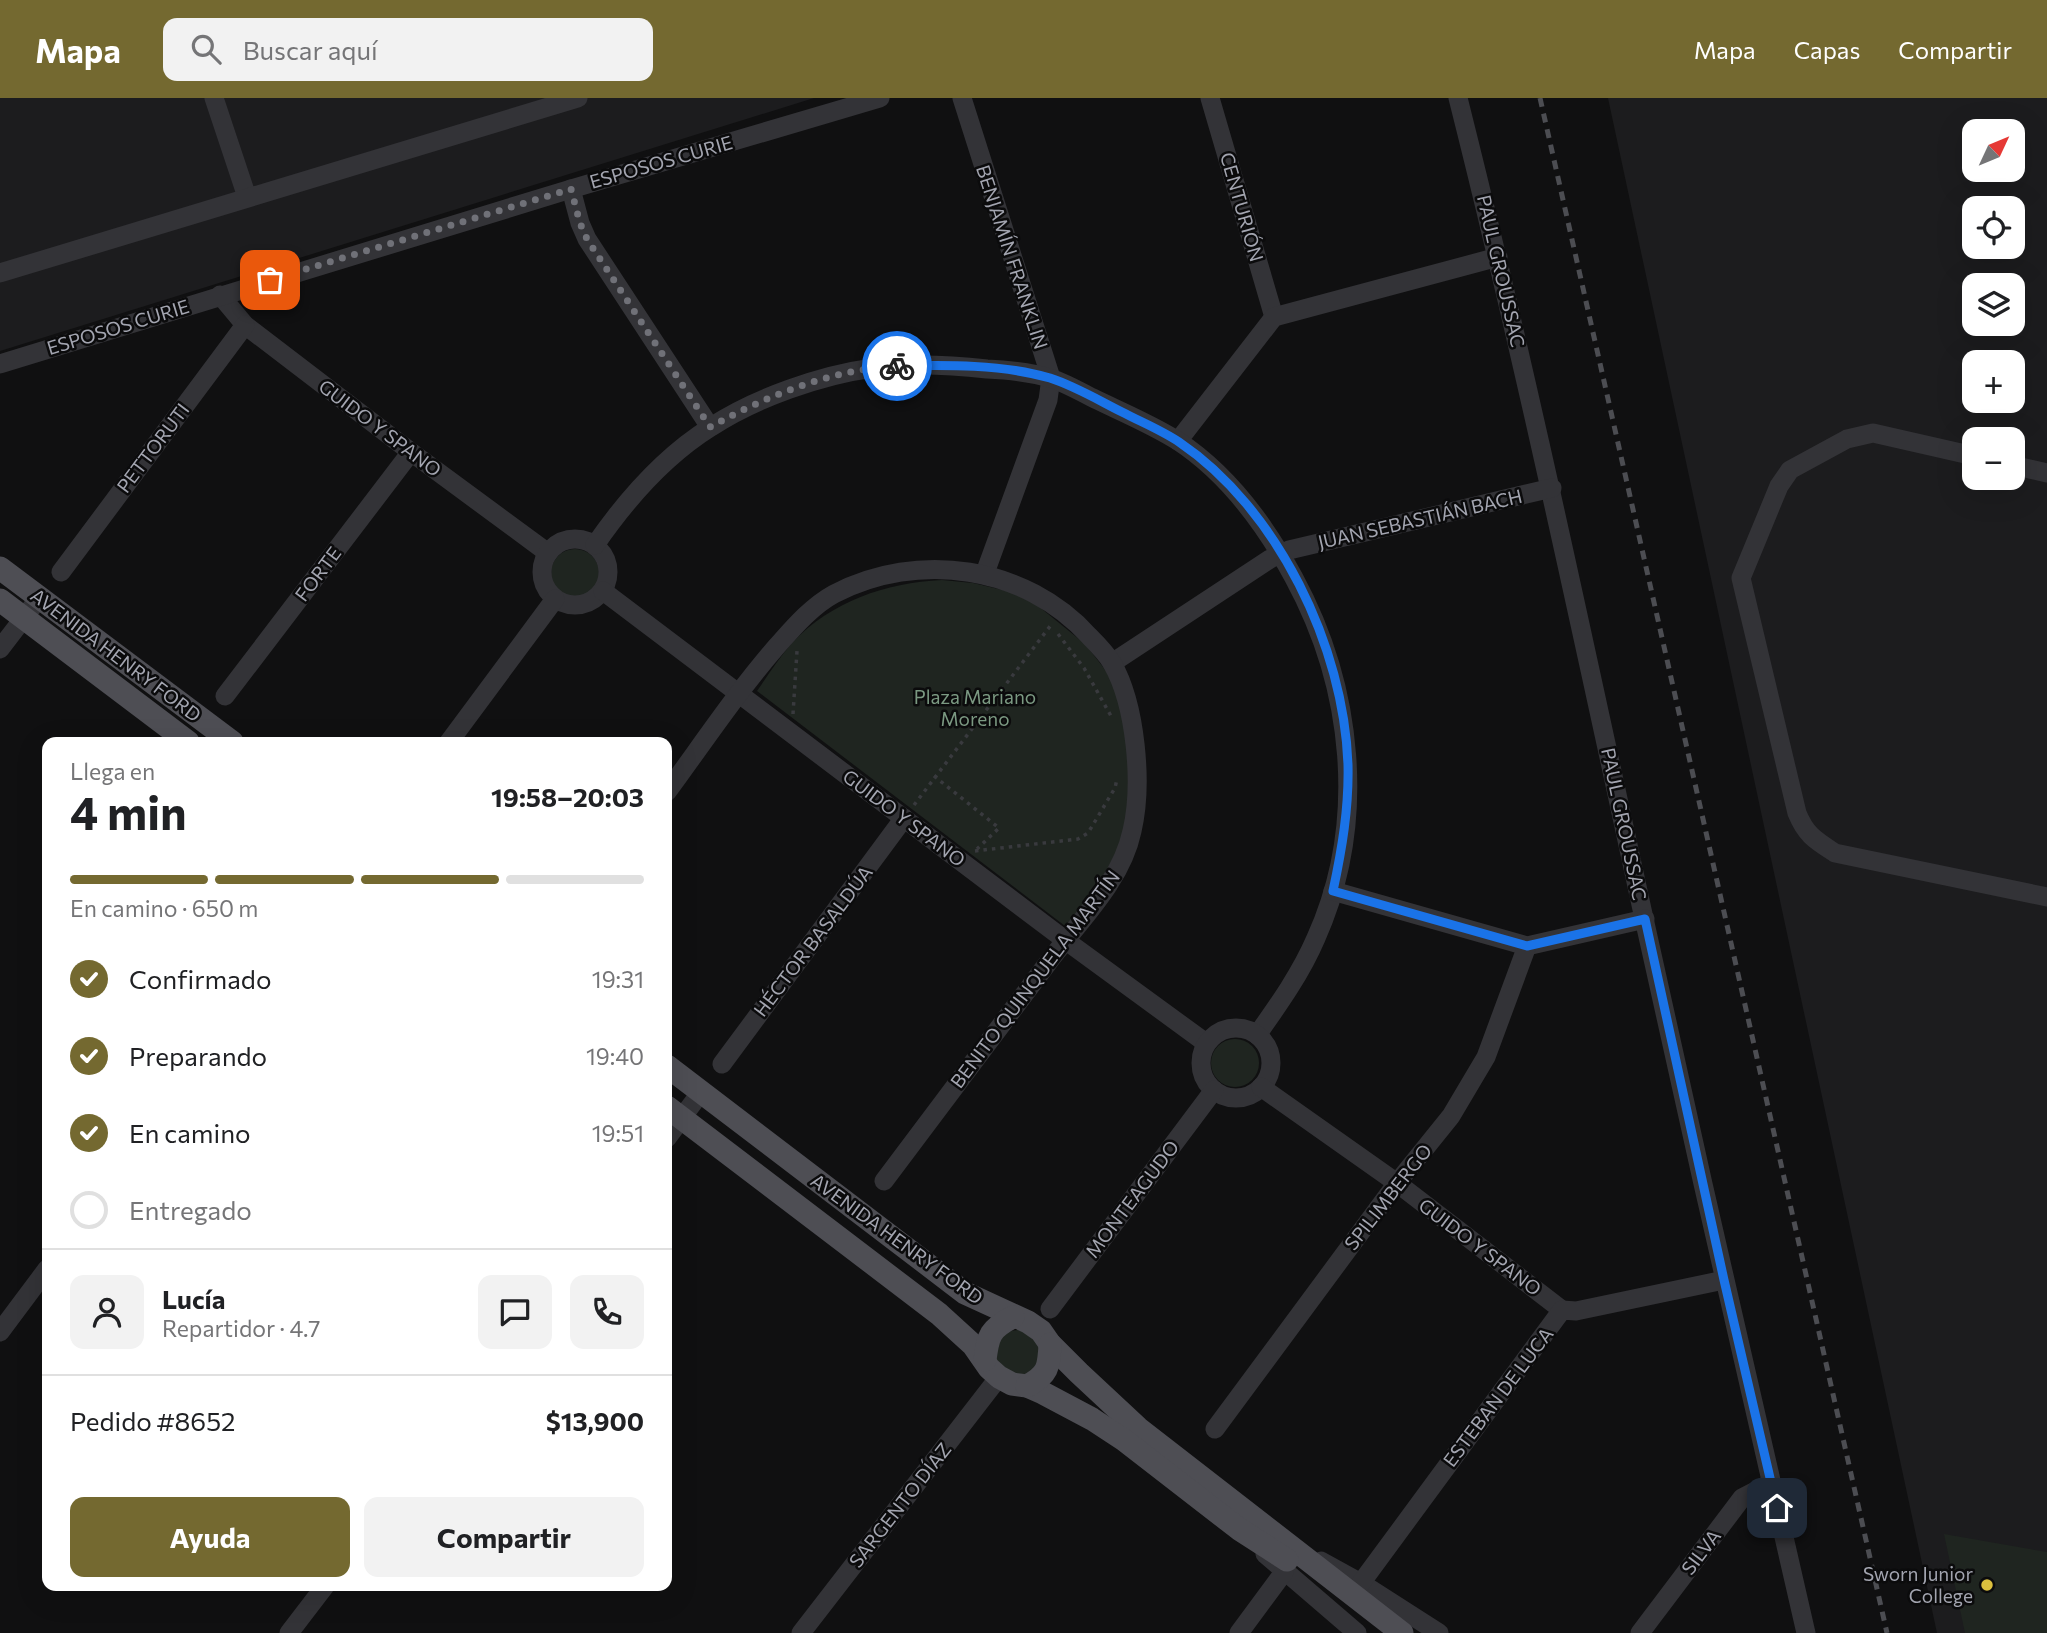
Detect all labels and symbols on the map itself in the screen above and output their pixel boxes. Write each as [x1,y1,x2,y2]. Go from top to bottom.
north arrow [1962,119,2025,182]
street label: ESPOSOS CURIE [587,130,735,193]
street label: CENTURIÓN [1216,149,1270,264]
street label: BENJAMÍN FRANKLIN [972,162,1053,352]
street label: PAUL GROUSSAC [1473,193,1530,349]
pin [240,250,300,310]
street label: ESPOSOS CURIE [44,294,192,359]
courier [862,331,932,401]
street label: GUIDO Y SPANO [315,374,446,481]
street label: PETTORUTI [111,398,194,497]
street label: JUAN SEBASTIÁN BACH [1315,484,1524,553]
street label: FORTE [290,542,346,605]
street label: AVENIDA HENRY FORD [27,583,206,726]
park label: Plaza Mariano Moreno [914,685,1036,730]
street label: PAUL GROUSSAC [1597,745,1652,902]
street label: GUIDO Y SPANO [839,764,970,871]
street label: HÉCTOR BASALDÚA [748,860,877,1021]
street label: BENITO QUINQUELA MARTÍN [945,865,1124,1092]
street label: MONTEAGUDO [1080,1135,1183,1262]
street label: SPILIMBERGO [1339,1139,1436,1254]
street label: AVENIDA HENRY FORD [807,1168,988,1309]
street label: GUIDO Y SPANO [1415,1193,1546,1300]
street label: ESTEBAN DE LUCA [1438,1322,1557,1471]
street label: SARGENTO DÍAZ [844,1438,956,1572]
pin [1747,1478,1807,1538]
street label: SILVA [1676,1525,1725,1579]
place label: Sworn Junior College [1863,1562,1973,1607]
marker: Sworn Junior College [1979,1577,1995,1593]

